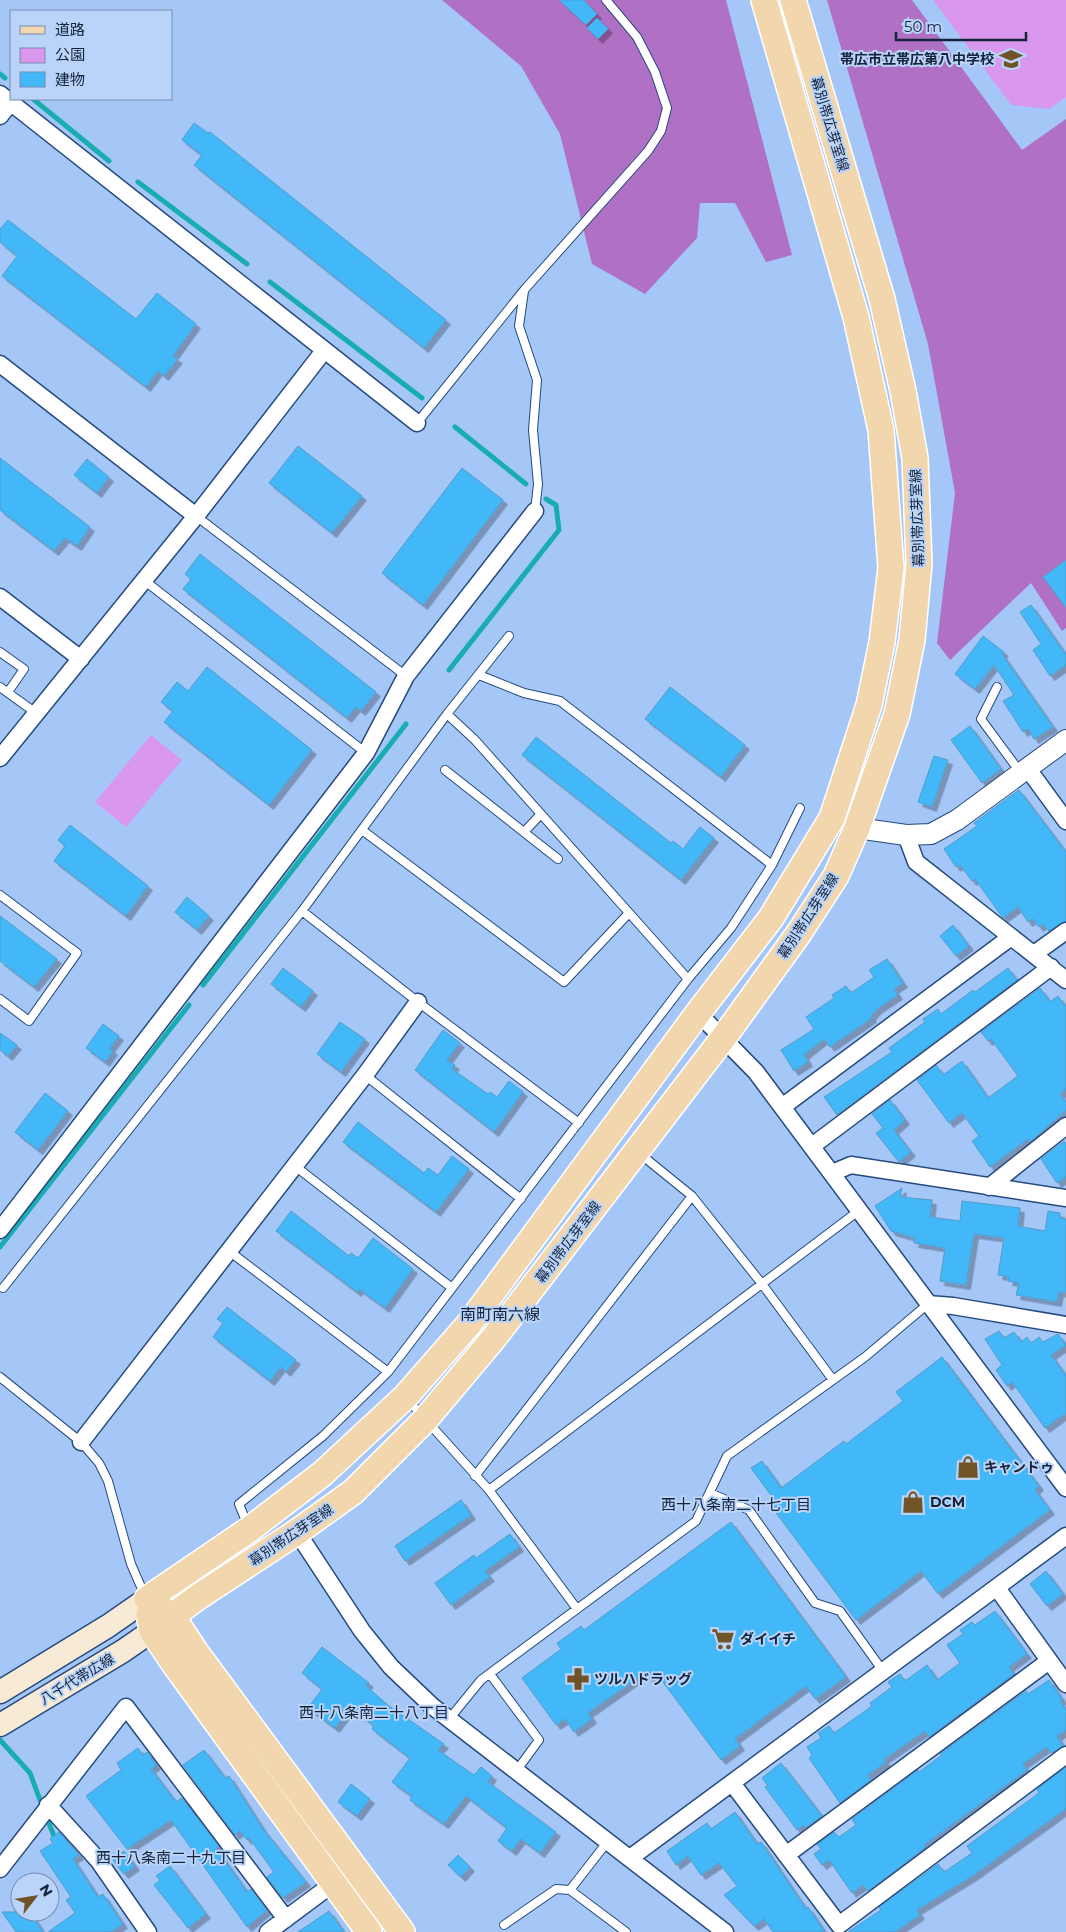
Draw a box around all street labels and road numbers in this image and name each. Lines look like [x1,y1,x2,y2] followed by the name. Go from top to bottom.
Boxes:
[807,75,853,173] street label: 幕別帯広芽室線
[906,469,928,567] street label: 幕別帯広芽室線
[774,870,842,962] street label: 幕別帯広芽室線
[531,1197,605,1287] street label: 幕別帯広芽室線
[245,1500,337,1570] street label: 幕別帯広芽室線
[36,1650,118,1708] street label: 八千代帯広線

